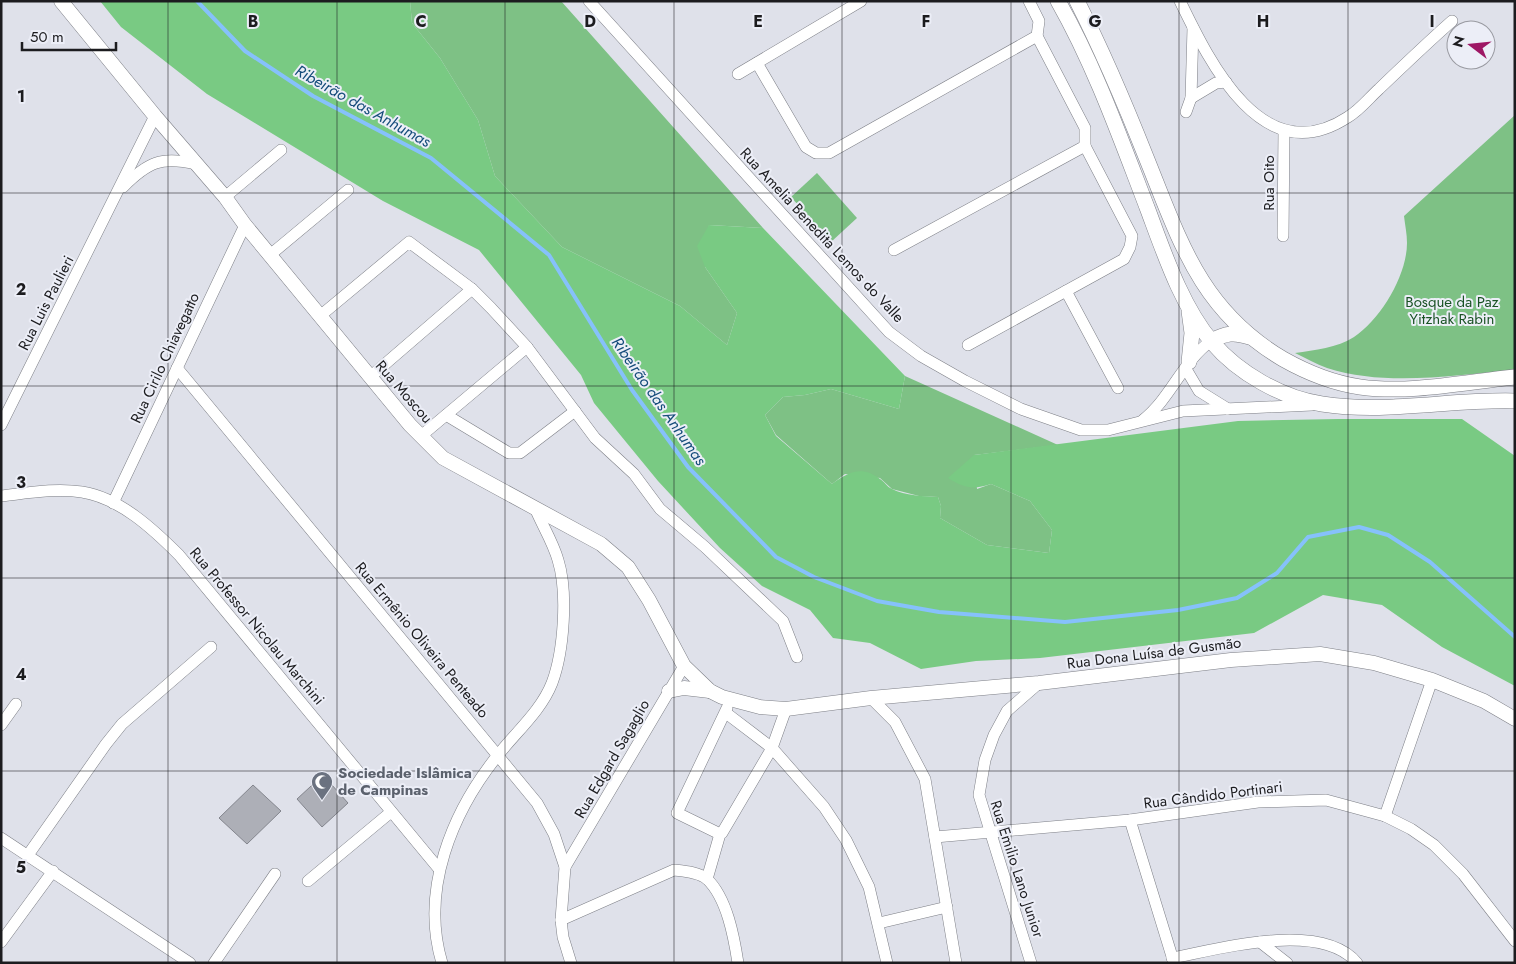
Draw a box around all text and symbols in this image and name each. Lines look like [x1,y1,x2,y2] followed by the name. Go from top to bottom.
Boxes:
[248,10,258,33] text: B
[415,10,427,33] text: C
[584,10,596,33] text: D
[753,10,763,33] text: E
[922,10,930,33] text: F
[1088,10,1102,33] text: G
[1257,10,1269,33] text: H
[1429,10,1435,33] text: I
[22,20,116,52] scale bar
[1446,20,1496,70] north arrow
[30,26,64,48] text: 50 m
[1447,33,1470,50] text: N
[291,59,436,153] water label: Ribeirão das Anhumas
[17,85,25,108] text: 1
[735,143,909,328] street label: Rua Amelia Benedita Lemos do Valle
[1258,155,1280,211] street label: Rua Oito
[13,252,79,354] street label: Rua Luis Paulieri
[16,278,26,301] text: 2
[125,289,205,427] street label: Rua Cirilo Chiavegatto
[1405,291,1499,330] park label: Bosque da Paz Yitzhak Rabin
[606,332,712,470] water label: Ribeirão das Anhumas
[370,355,438,429] street label: Rua Moscou
[16,471,26,494] text: 3
[184,542,330,710] street label: Rua Professor Nicolau Marchini
[350,557,494,723] street label: Rua Ermênio Oliveira Penteado
[1066,631,1242,675] street label: Rua Dona Luísa de Gusmão
[15,663,27,686] text: 4
[569,695,655,823] street label: Rua Edgard Sagaglio
[338,762,472,801] place label: Sociedade Islâmica de Campinas
[310,770,334,801] mosque icon: Sociedade Islâmica de Campinas
[1142,776,1284,814] street label: Rua Cândido Portinari
[984,798,1050,941] street label: Rua Emilio Lano Junior
[16,856,26,879] text: 5

